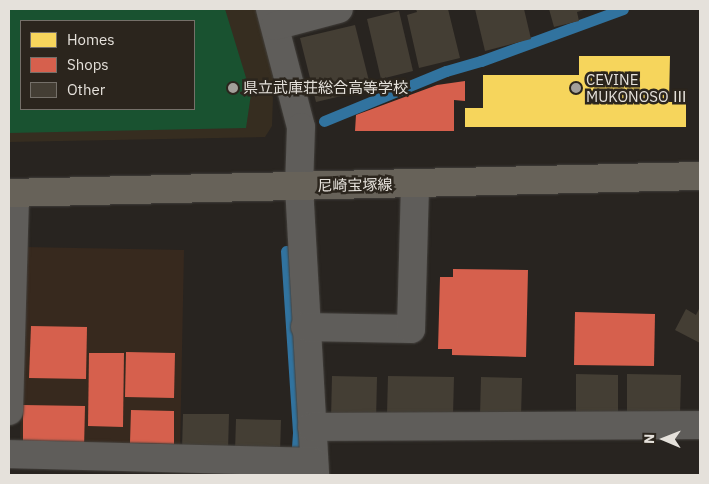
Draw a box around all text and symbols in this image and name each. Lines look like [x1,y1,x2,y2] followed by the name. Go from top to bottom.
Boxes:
[20,20,195,110] legend
[67,30,115,49] text: Homes
[67,55,109,74] text: Shops
[586,70,687,105] place label: CEVINE MUKONOSO Ⅲ
[243,79,408,97] place label: 県立武庫荘総合高等学校
[67,80,105,99] text: Other
[227,82,239,94] marker: 県立武庫荘総合高等学校
[570,82,582,94] marker: CEVINE MUKONOSO Ⅲ
[317,175,393,195] street label: 尼崎宝塚線
[639,414,689,464] north arrow
[640,434,658,444] text: N

